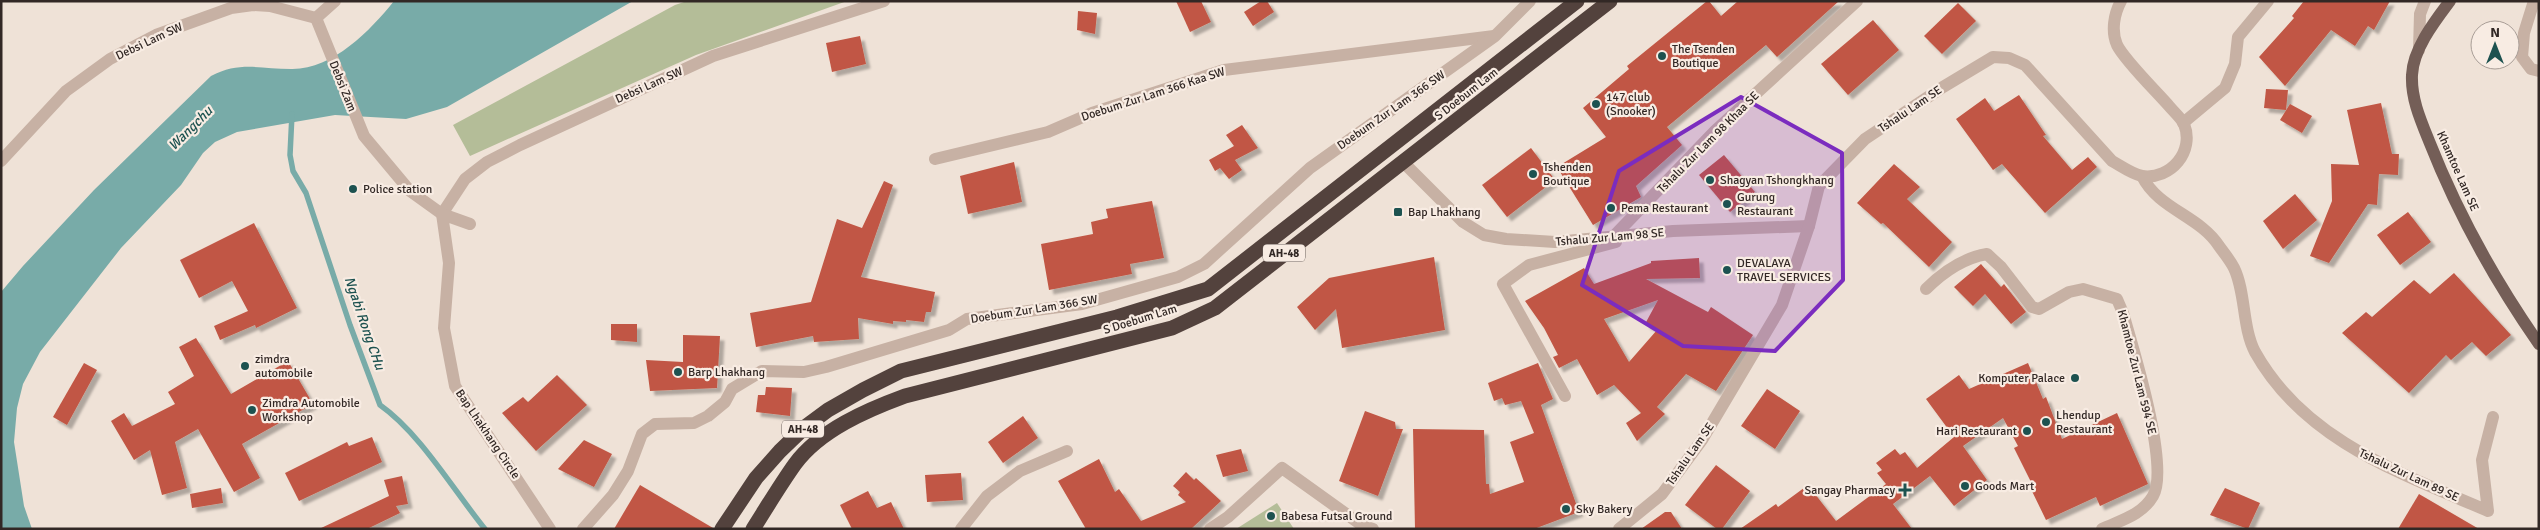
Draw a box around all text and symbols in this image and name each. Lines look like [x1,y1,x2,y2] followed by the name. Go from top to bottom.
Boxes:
[113,19,185,64] street label: Debsi Lam SW
[2470,20,2520,70] north arrow
[2490,24,2500,41] text: N
[1672,42,1735,71] place label: The Tsenden Boutique
[1656,50,1668,62] marker: The Tsenden Boutique
[326,59,360,114] street label: Debsi Zam
[613,64,685,107] street label: Debsi Lam SW
[1079,64,1227,125] street label: Doebum Zur Lam 366 Kaa SW
[1432,65,1501,124] street label: S Doebum Lam
[1334,67,1448,153] street label: Doebum Zur Lam 366 SW
[1876,83,1945,136] street label: Tshalu Lam SE
[1654,88,1762,196] street label: Tshalu Zur Lam 98 Khaa SE
[1606,90,1656,119] place label: 147 club (Snooker)
[1590,98,1602,110] marker: 147 club (Snooker)
[165,102,217,154] water label: Wangchu
[2433,129,2482,214] street label: Khamtoe Lam SE
[1543,160,1591,189] place label: Tshenden Boutique
[1527,168,1539,180] marker: Tshenden Boutique
[1720,173,1834,188] place label: Shagyan Tshongkhang
[1704,174,1716,186] marker: Shagyan Tshongkhang
[363,182,432,197] place label: Police station
[347,183,359,195] marker: Police station
[1737,190,1793,219] place label: Gurung Restaurant
[1721,198,1733,210] marker: Gurung Restaurant
[1621,201,1708,216] place label: Pema Restaurant
[1605,202,1617,214] marker: Pema Restaurant
[1408,205,1481,220] place label: Bap Lhakhang
[1392,206,1404,218] marker: Bap Lhakhang
[1555,225,1665,250] street label: Tshalu Zur Lam 98 SE
[1263,244,1305,262] road number: AH-48
[1737,256,1831,285] place label: DEVALAYA TRAVEL SERVICES
[1721,264,1733,276] marker: DEVALAYA TRAVEL SERVICES
[341,274,389,373] water label: Ngabi Rong CHu
[970,292,1099,327] street label: Doebum Zur Lam 366 SW
[1102,301,1179,338] street label: S Doebum Lam
[2114,308,2159,436] street label: Khamtoe Zur Lam 594 SE
[255,352,313,381] place label: zimdra automobile
[239,360,251,372] marker: zimdra automobile
[688,365,765,380] place label: Barp Lhakhang
[672,366,684,378] marker: Barp Lhakhang
[1978,371,2065,386] place label: Komputer Palace
[2069,372,2081,384] marker: Komputer Palace
[452,387,523,482] street label: Bap Lhakhang Circle
[262,396,360,425] place label: Zimdra Automobile Workshop
[246,404,258,416] marker: Zimdra Automobile Workshop
[2056,408,2112,437] place label: Lhendup Restaurant
[2040,416,2052,428] marker: Lhendup Restaurant
[782,420,824,438] road number: AH-48
[1663,420,1718,489] street label: Tshalu Lam SE
[1936,424,2017,439] place label: Hari Restaurant
[2021,425,2033,437] marker: Hari Restaurant
[2356,446,2462,505] street label: Tshalu Zur Lam 89 SE
[1975,479,2034,494] place label: Goods Mart
[1959,480,1971,492] marker: Goods Mart
[1804,483,1895,498] place label: Sangay Pharmacy
[1899,484,1911,496] marker: Sangay Pharmacy
[1576,502,1633,517] place label: Sky Bakery
[1560,503,1572,515] marker: Sky Bakery
[1281,509,1392,524] place label: Babesa Futsal Ground
[1265,510,1277,522] marker: Babesa Futsal Ground

